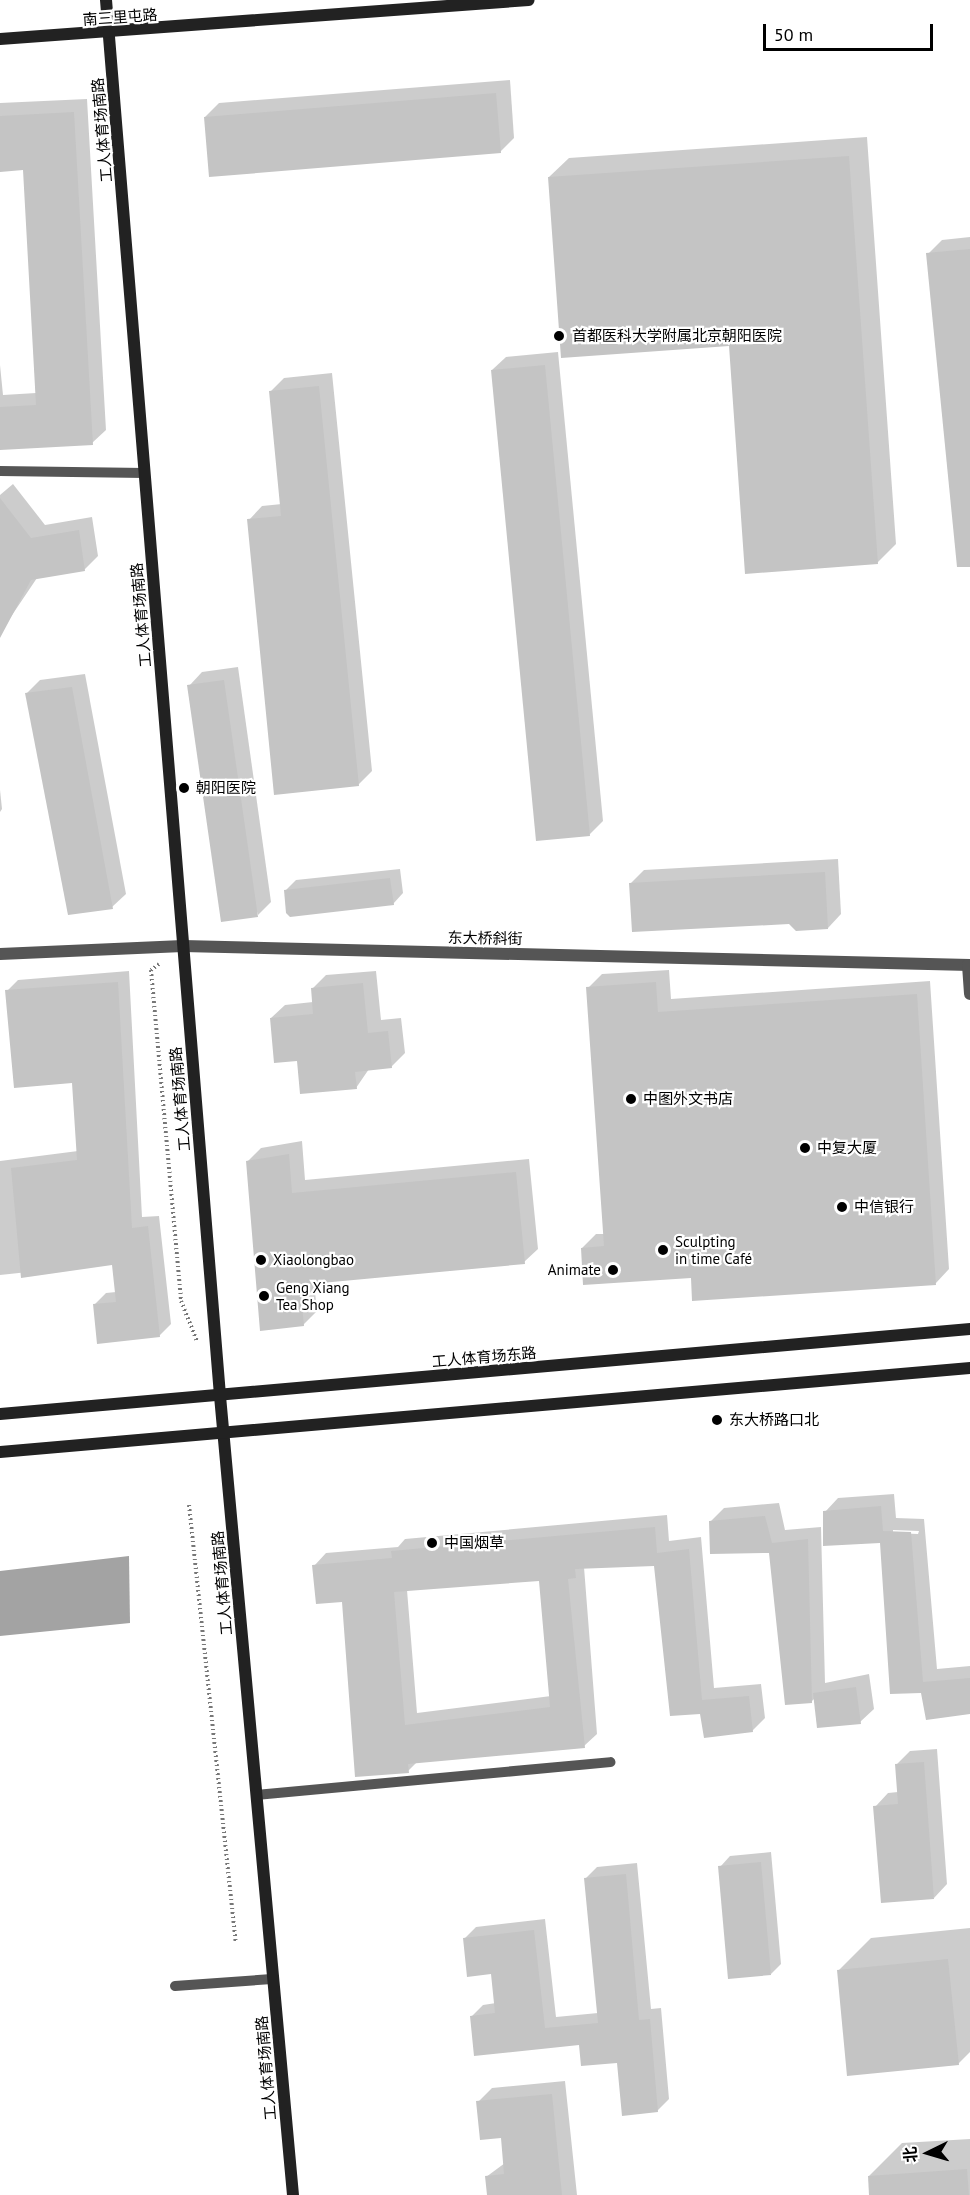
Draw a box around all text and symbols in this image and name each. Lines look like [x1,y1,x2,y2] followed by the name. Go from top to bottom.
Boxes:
[82,5,158,29] street label: 南三里屯路
[766,12,936,50] scale bar
[774,23,813,46] text: 50 m
[88,77,116,183] street label: 工人体育场南路
[550,327,568,345] marker: 首都医科大学附属北京朝阳医院
[572,327,782,345] place label: 首都医科大学附属北京朝阳医院
[127,562,155,668] street label: 工人体育场南路
[196,779,256,797] place label: 朝阳医院
[177,781,191,795] marker: 朝阳医院
[447,928,523,948] street label: 东大桥斜街
[166,1046,194,1152] street label: 工人体育场南路
[643,1090,733,1108] place label: 中图外文书店
[624,1092,638,1106] marker: 中图外文书店
[817,1139,877,1157] place label: 中复大厦
[798,1141,812,1155] marker: 中复大厦
[854,1198,914,1216] place label: 中信银行
[835,1200,849,1214] marker: 中信银行
[675,1232,752,1267] place label: Sculpting in time Café
[656,1243,670,1257] marker: Sculpting in time Café
[273,1251,354,1269] place label: Xiaolongbao
[254,1253,268,1267] marker: Xiaolongbao
[548,1261,601,1279] place label: Animate
[606,1263,620,1277] marker: Animate
[276,1278,350,1313] place label: Geng Xiang Tea Shop
[257,1289,271,1303] marker: Geng Xiang Tea Shop
[431,1343,537,1371] street label: 工人体育场东路
[729,1411,819,1429] place label: 东大桥路口北
[710,1413,724,1427] marker: 东大桥路口北
[208,1530,236,1636] street label: 工人体育场南路
[444,1534,504,1552] place label: 中国烟草
[425,1536,439,1550] marker: 中国烟草
[252,2015,280,2121] street label: 工人体育场南路
[898,2123,958,2183] north arrow
[899,2146,921,2163] text: 北

